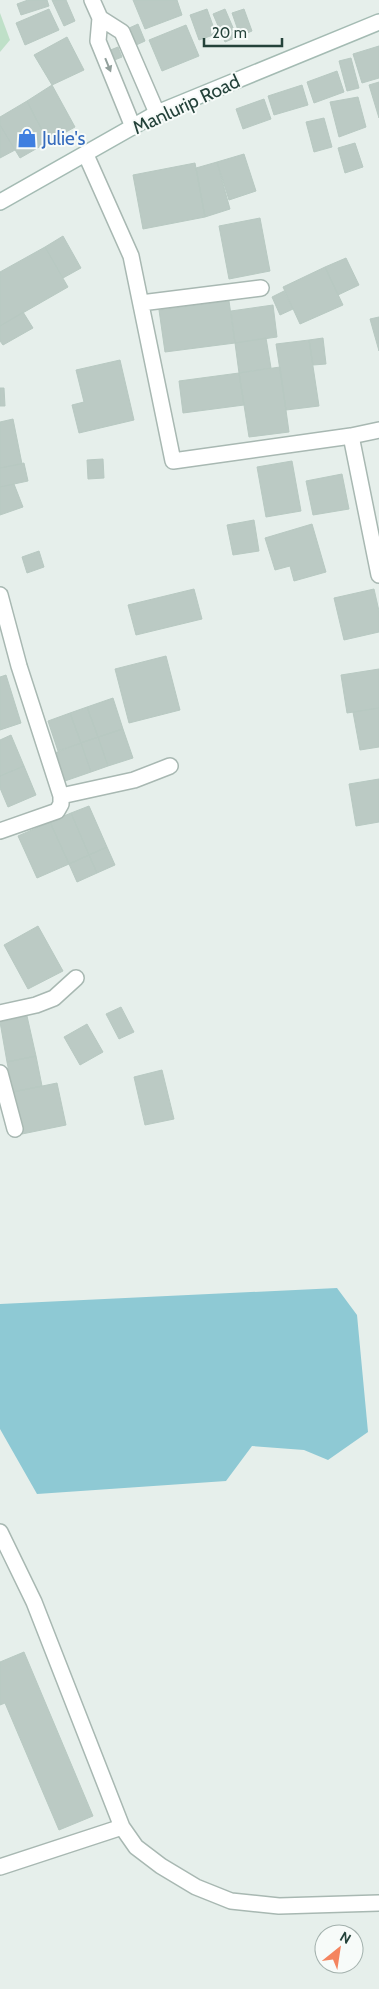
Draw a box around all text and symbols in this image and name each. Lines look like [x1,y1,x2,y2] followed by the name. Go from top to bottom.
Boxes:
[204,15,282,47] scale bar
[212,24,247,42] text: 20 m
[104,58,112,73] one-way arrow
[129,70,243,139] street label: Manlurip Road
[16,127,38,149] shop icon: Julie's
[41,127,86,150] place label: Julie's
[314,1924,364,1974] north arrow
[337,1927,354,1948] text: N

